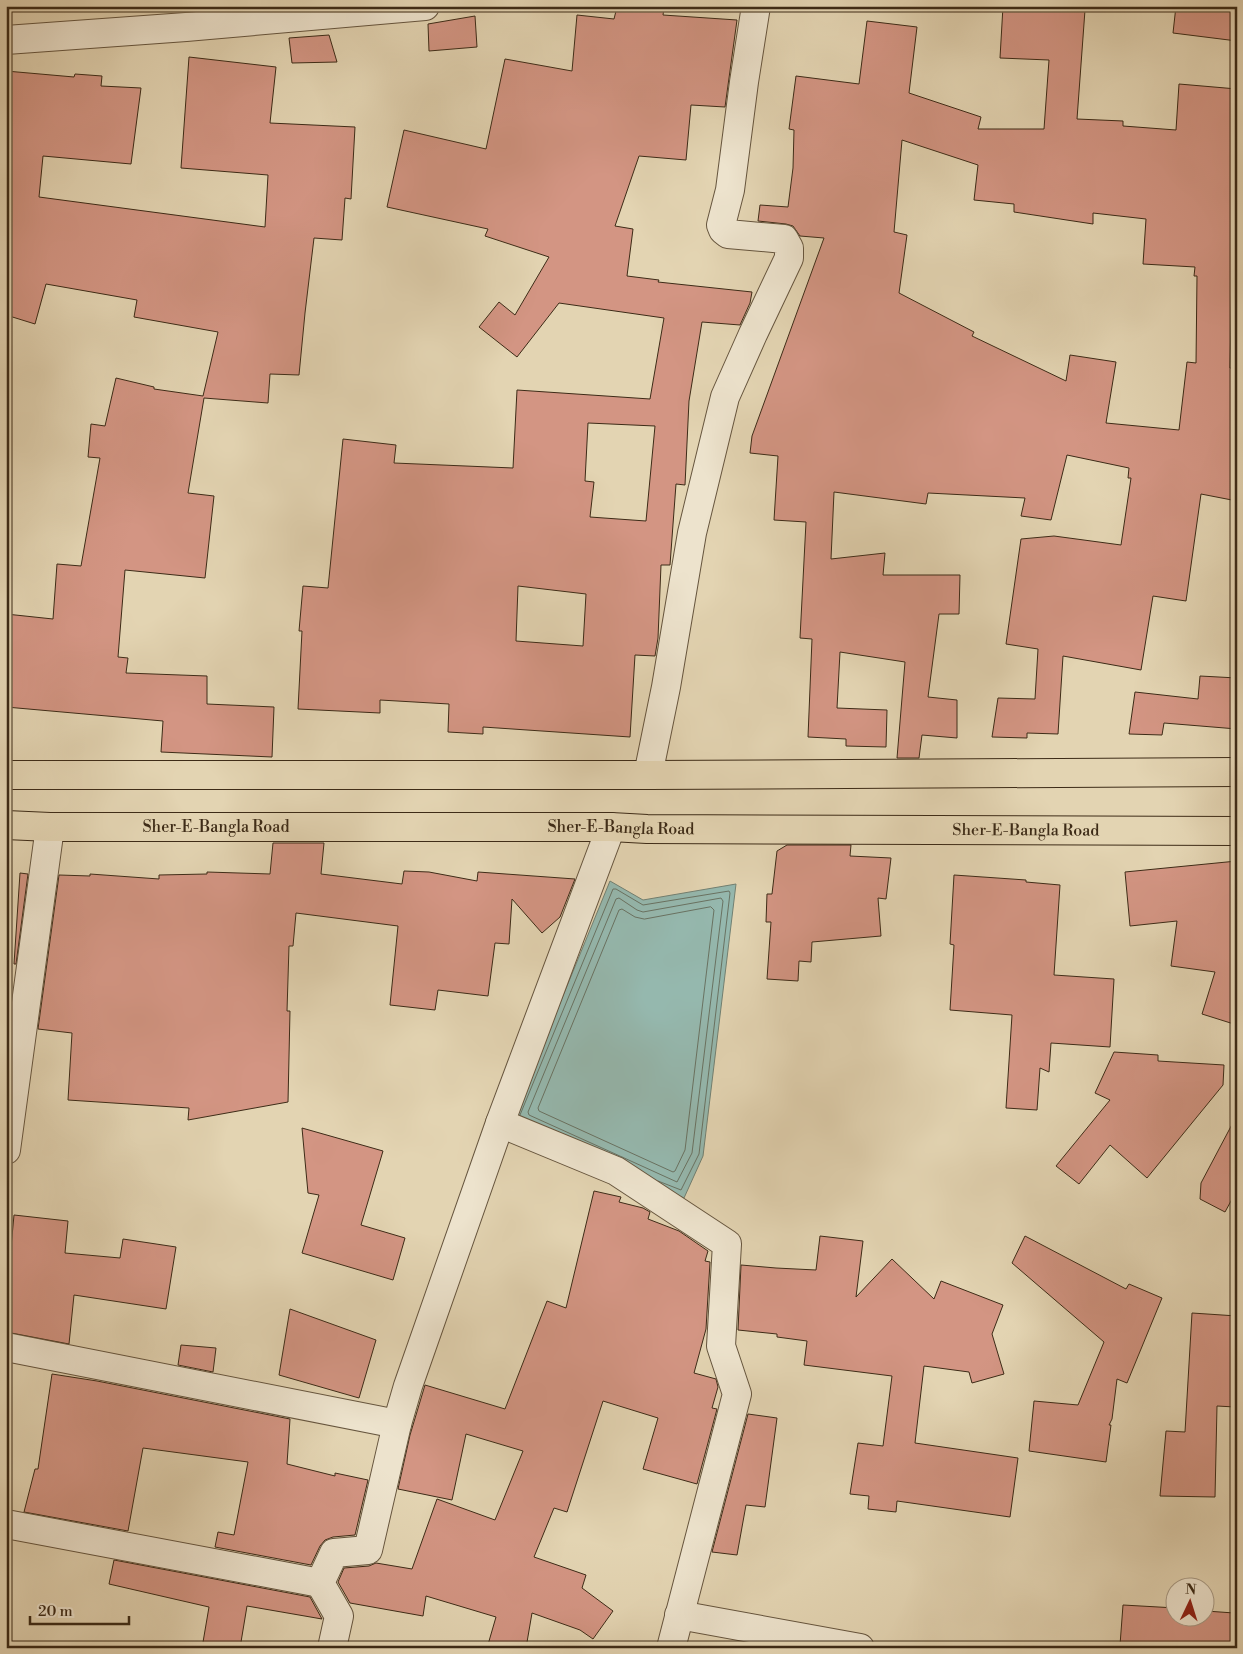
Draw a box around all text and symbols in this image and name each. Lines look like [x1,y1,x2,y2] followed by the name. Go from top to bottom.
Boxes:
[142,817,289,837] street label: Sher-E-Bangla Road
[547,817,694,839] street label: Sher-E-Bangla Road
[952,820,1099,841] street label: Sher-E-Bangla Road
[1166,1576,1216,1626] north arrow
[1185,1581,1197,1599] text: N
[30,1594,129,1626] scale bar
[38,1602,73,1621] text: 20 m

